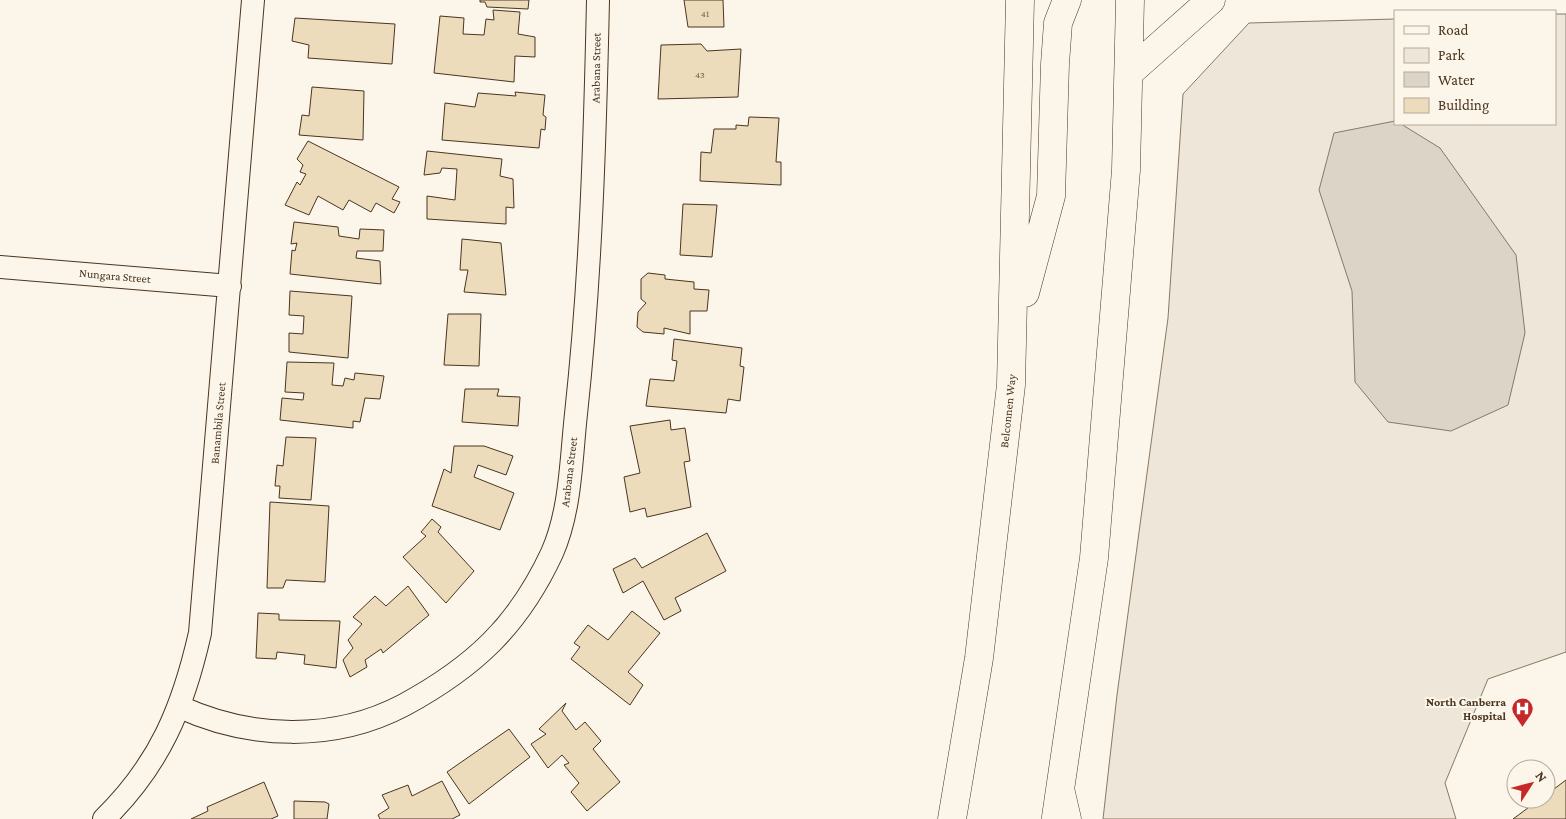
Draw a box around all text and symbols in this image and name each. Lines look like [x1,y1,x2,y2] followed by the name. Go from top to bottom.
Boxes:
[701,8,709,19] house number: 41
[1394,10,1556,125] legend
[1438,22,1469,38] text: Road
[588,32,604,103] street label: Arabana Street
[1438,47,1465,63] text: Park
[695,69,705,80] house number: 43
[1438,72,1475,88] text: Water
[1438,97,1489,114] text: Building
[79,266,152,286] street label: Nungara Street
[997,373,1019,449] street label: Belconnen Way
[207,380,229,465] street label: Banambila Street
[558,435,580,508] street label: Arabana Street
[1426,695,1507,723] place label: North Canberra Hospital
[1510,697,1534,728] hospital icon: North Canberra Hospital
[1506,759,1556,809] north arrow
[1532,768,1551,785] text: N

